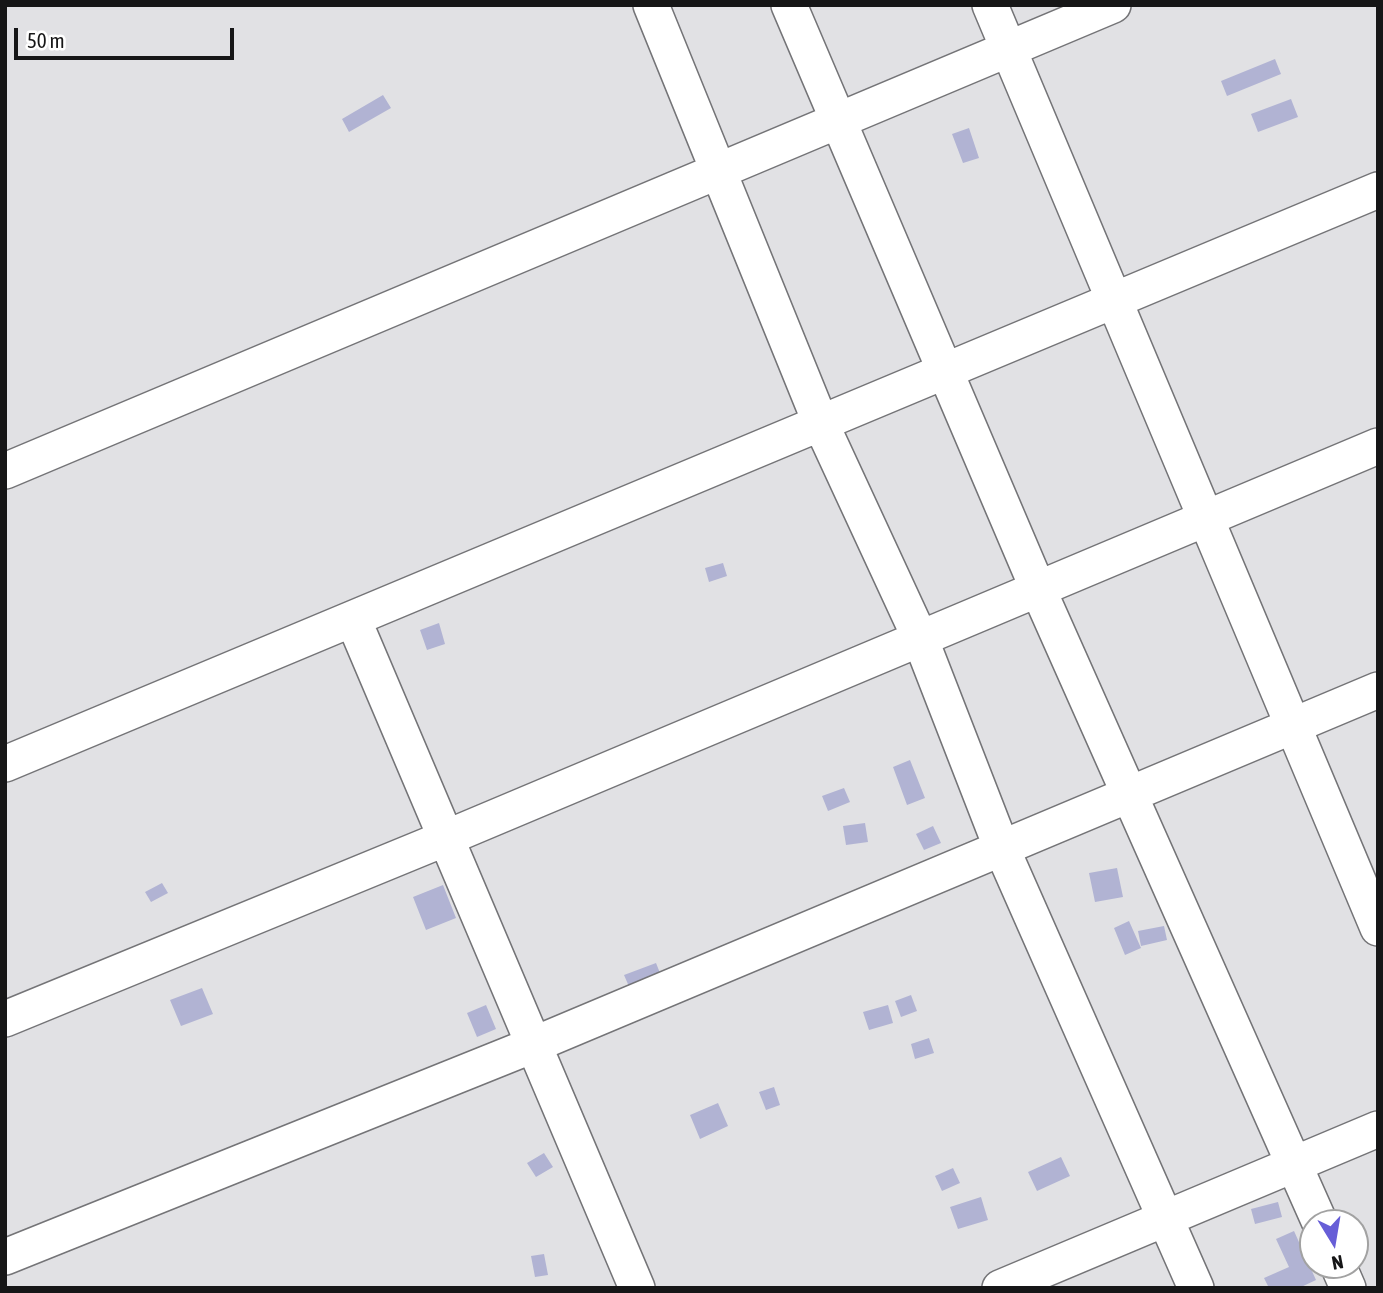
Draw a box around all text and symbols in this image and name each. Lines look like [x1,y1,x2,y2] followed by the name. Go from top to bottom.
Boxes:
[18,14,238,58] scale bar
[27,28,65,52] text: 50 m
[1299,1209,1369,1279] north arrow
[1330,1251,1345,1275] text: N

